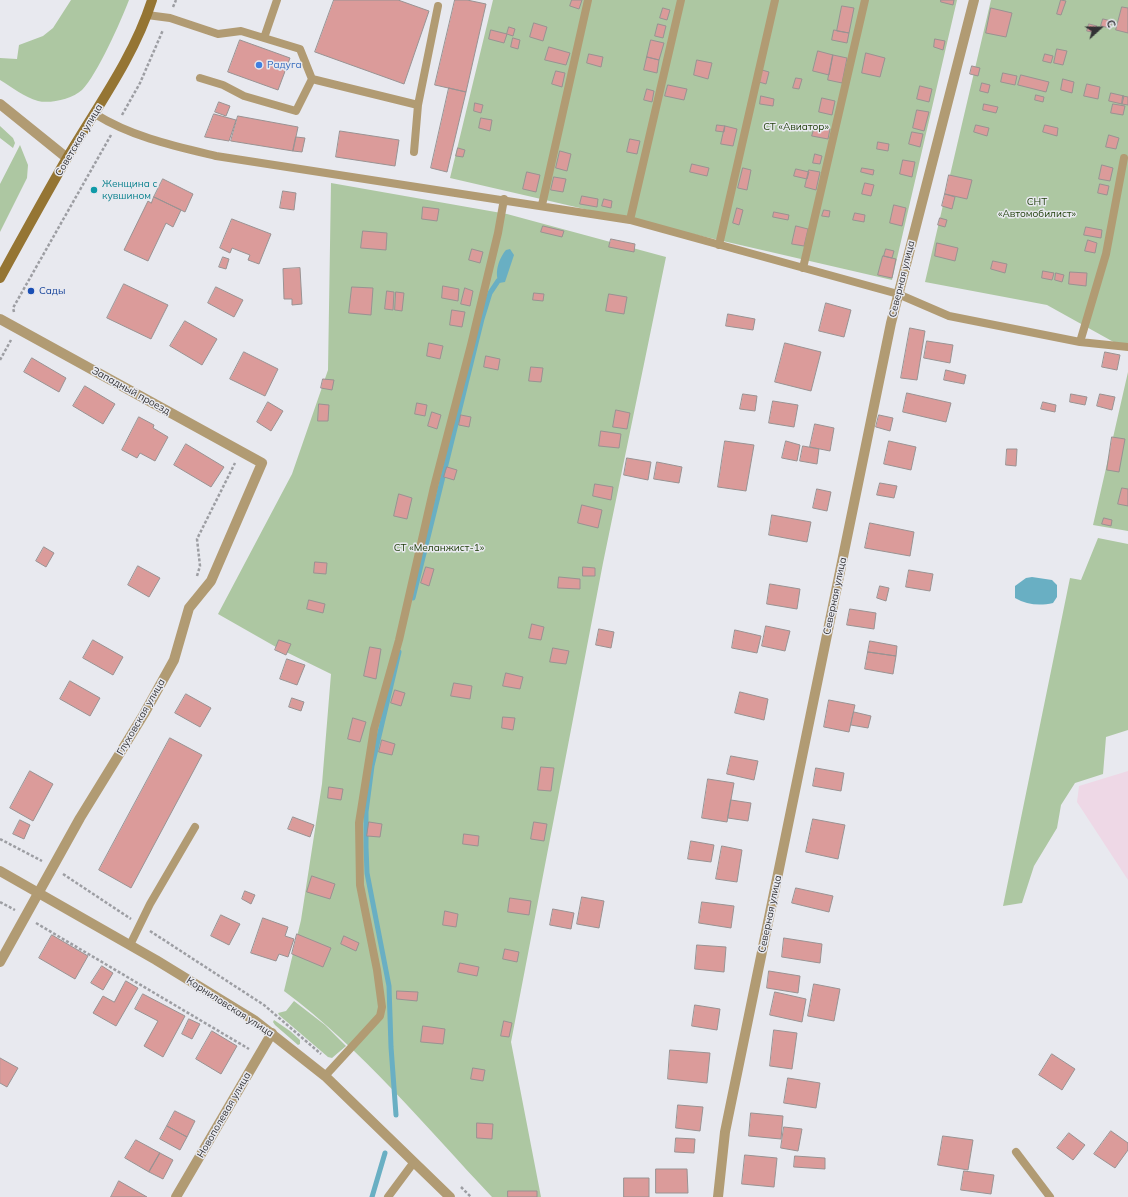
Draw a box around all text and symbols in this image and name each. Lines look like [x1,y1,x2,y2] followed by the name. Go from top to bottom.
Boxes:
[1080,8,1120,48] north arrow
[1103,18,1119,30] text: С
[267,59,302,71] place label: Радуга
[254,60,264,70] marker: Радуга
[53,102,105,178] street label: Советская улица
[763,121,829,133] park label: СТ «Авиатор»
[102,178,158,202] place label: Женщина с кувшином
[89,185,99,195] marker: Женщина с кувшином
[998,196,1076,220] park label: СНТ «Автомобилист»
[887,239,917,319] street label: Северная улица
[39,285,65,297] place label: Сады
[26,286,36,296] marker: Сады
[90,365,172,417] street label: Западный проезд
[394,542,484,554] park label: СТ «Меланжист-1»
[821,556,849,636] street label: Северная улица
[114,677,168,757] street label: Глуховская улица
[756,874,784,954] street label: Северная улица
[184,974,276,1040] street label: Корниловская улица
[195,1070,253,1160] street label: Новополевая улица

